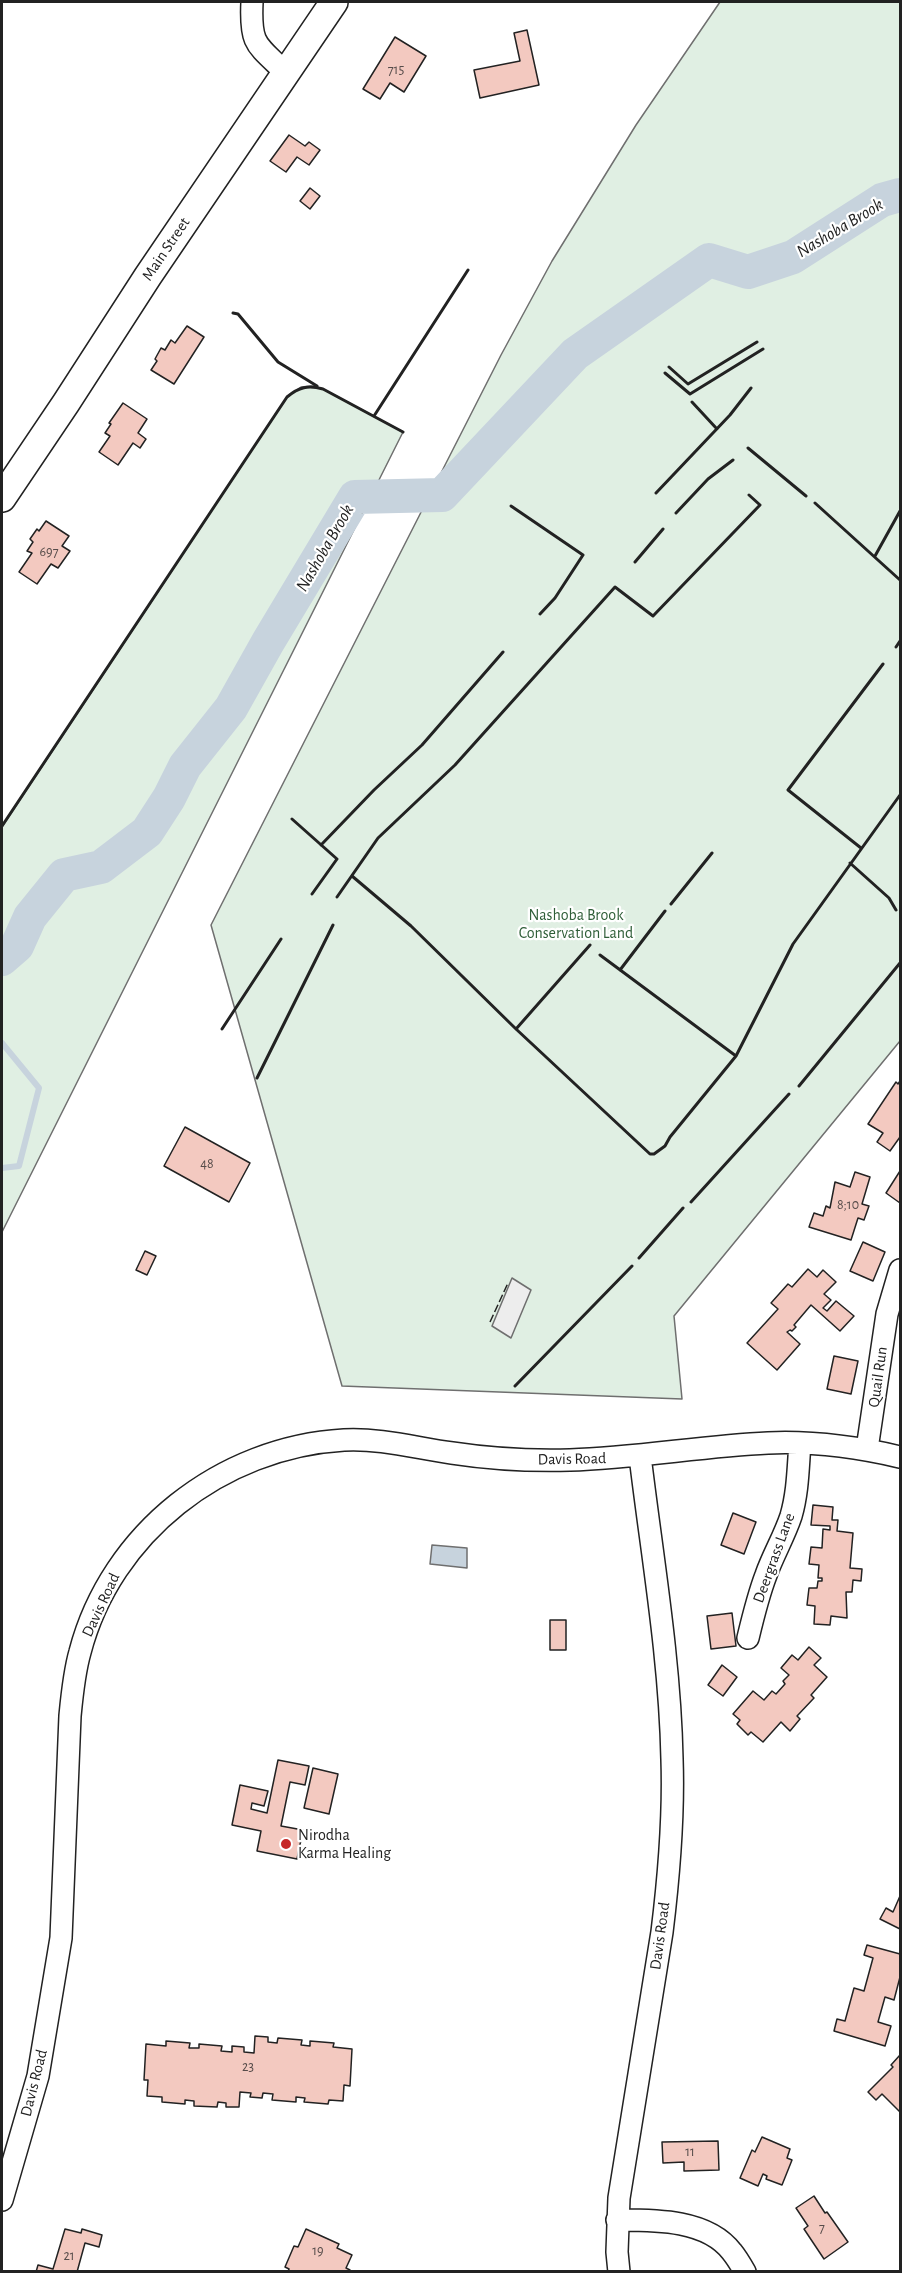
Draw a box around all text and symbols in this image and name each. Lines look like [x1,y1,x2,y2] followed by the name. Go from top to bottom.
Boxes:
[388,62,404,78] house number: 715
[793,194,887,262] water label: Nashoba Brook
[138,214,194,284] street label: Main Street
[291,500,359,596] water label: Nashoba Brook
[40,544,58,560] house number: 697
[519,905,633,943] park label: Nashoba Brook Conservation Land
[200,1156,214,1172] house number: 48
[837,1197,859,1213] house number: 8;10
[864,1345,892,1409] street label: Quail Run
[538,1449,606,1469] street label: Davis Road
[749,1510,799,1606] street label: Deergrass Lane
[78,1570,124,1640] street label: Davis Road
[298,1825,391,1863] place label: Nirodha Karma Healing
[279,1837,293,1851] marker: Nirodha Karma Healing
[646,1901,674,1971] street label: Davis Road
[16,2047,52,2119] street label: Davis Road
[242,2059,254,2075] house number: 23
[685,2144,695,2160] house number: 11
[819,2220,825,2236] house number: 7
[312,2243,324,2259] house number: 19
[63,2248,75,2264] house number: 21

